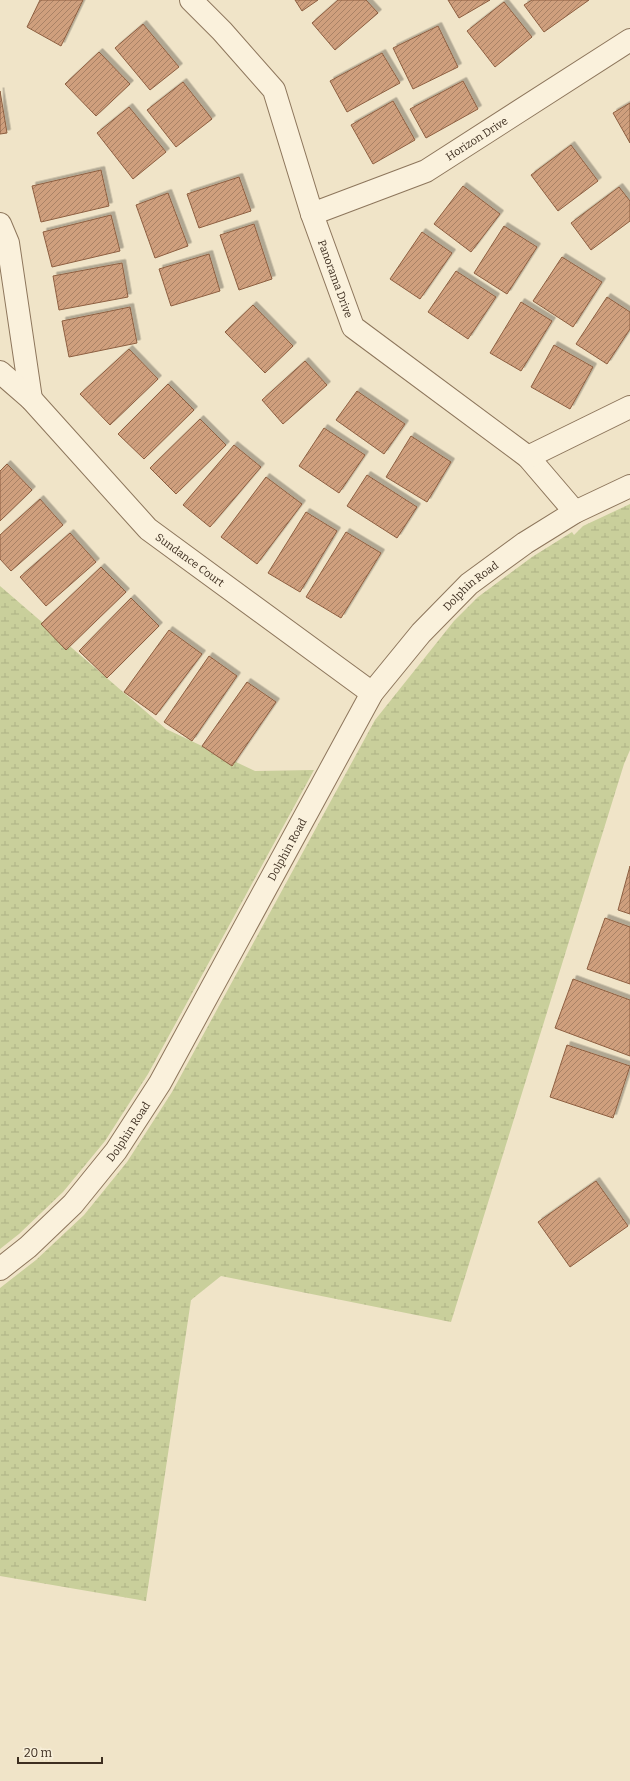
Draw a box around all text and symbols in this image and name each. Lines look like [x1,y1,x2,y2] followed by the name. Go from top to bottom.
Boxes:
[443,114,510,163] street label: Horizon Drive
[315,238,356,319] street label: Panorama Drive
[153,530,227,589] street label: Sundance Court
[440,558,501,613] street label: Dolphin Road
[265,816,309,883] street label: Dolphin Road
[104,1099,153,1164] street label: Dolphin Road
[18,1739,102,1765] scale bar
[24,1746,53,1760] text: 20 m

